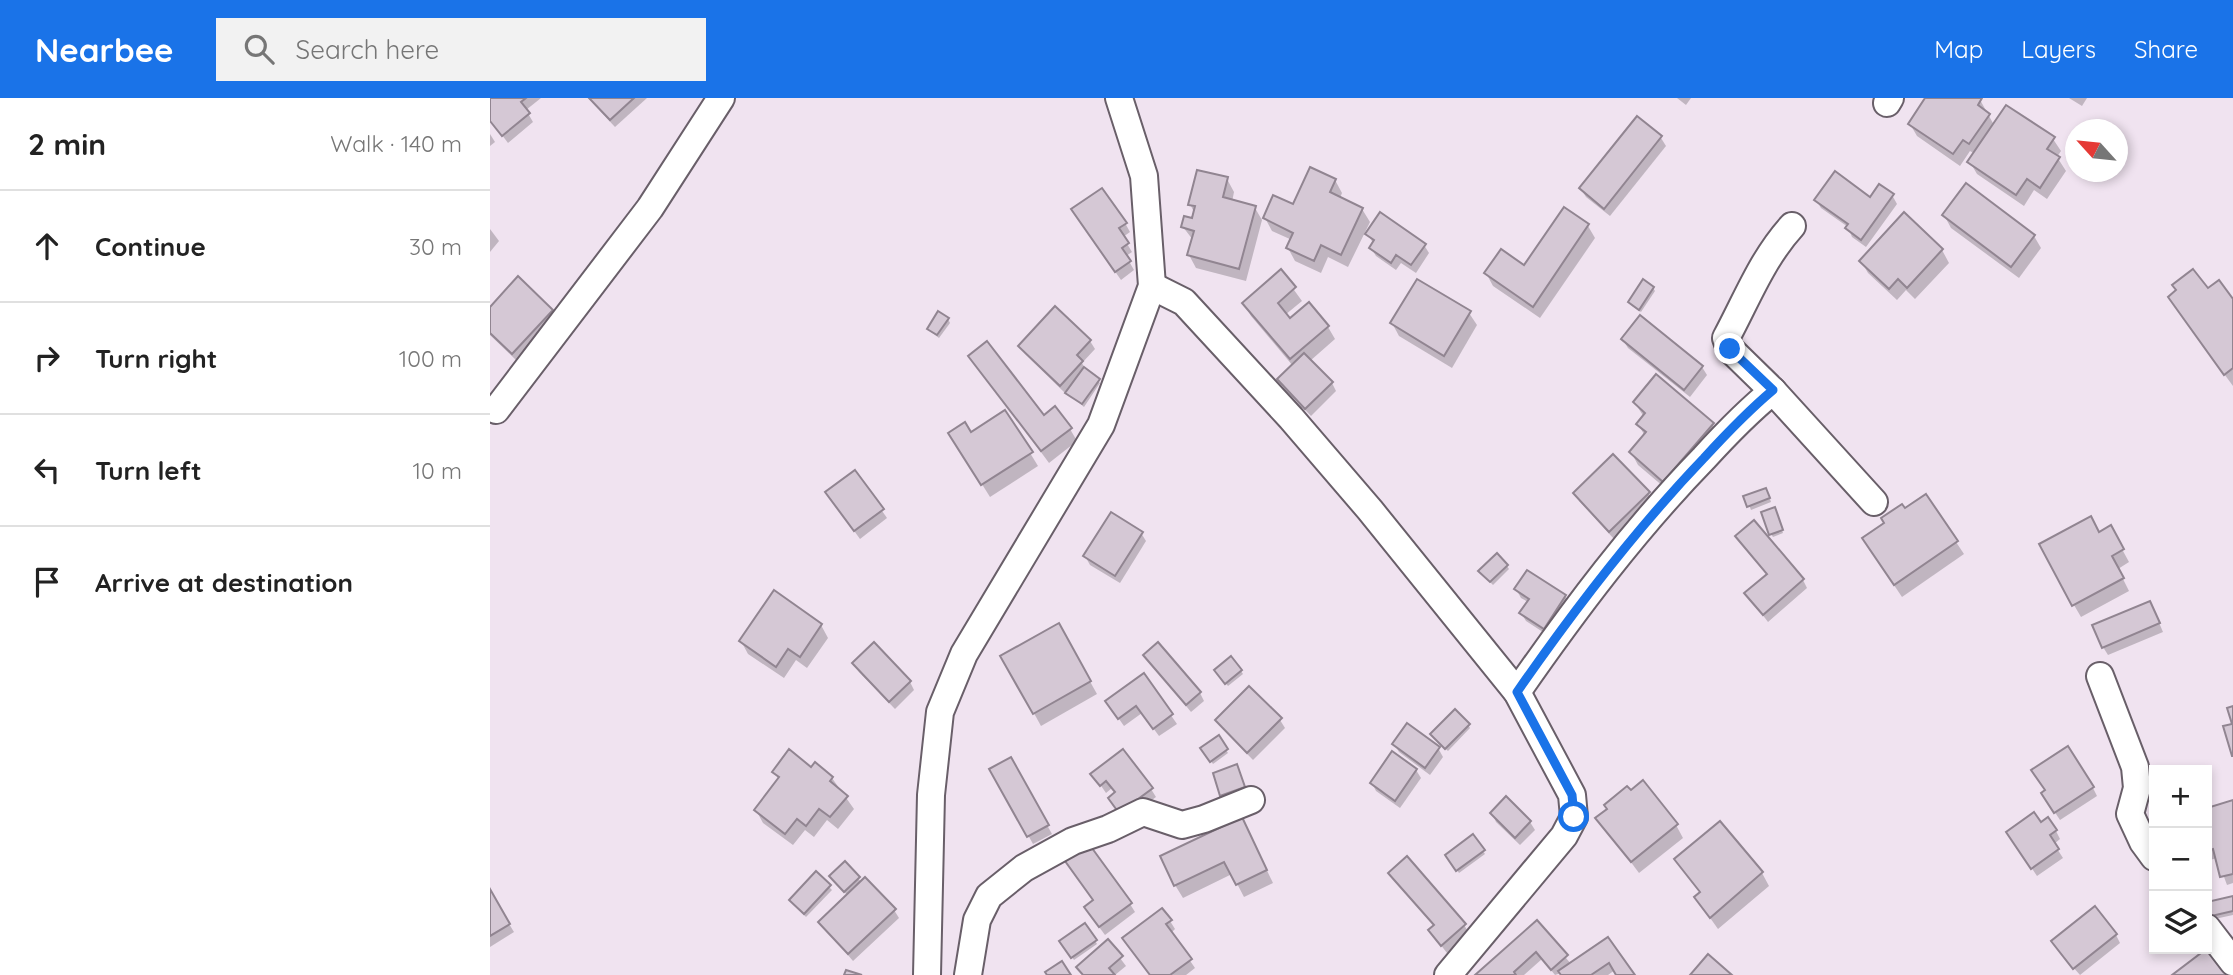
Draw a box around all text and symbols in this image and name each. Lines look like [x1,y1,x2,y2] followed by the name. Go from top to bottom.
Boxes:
[216,18,706,81] search box
[35,29,174,70] text: Nearbee
[240,30,278,68] icon: search
[296,33,439,66] text: Search here
[1934,34,1983,64] text: Map
[2021,34,2096,64] text: Layers
[2134,34,2198,64] text: Share
[2065,119,2128,182] north arrow
[28,125,106,163] text: 2 min
[330,129,462,158] text: Walk · 140 m
[28,227,66,265] icon: ahead
[95,230,206,263] text: Continue
[409,232,462,261] text: 30 m
[1714,333,1745,364] route end
[28,339,66,377] icon: right
[95,342,217,375] text: Turn right
[399,344,462,373] text: 100 m
[28,451,66,489] icon: left
[95,454,202,487] text: Turn left
[413,456,462,485] text: 10 m
[28,563,66,601] icon: arrive
[95,566,353,599] text: Arrive at destination
[2149,765,2212,954] map controls
[2149,765,2212,828] button: +
[1558,801,1589,832] route start
[2149,828,2212,891] button: −
[2149,891,2212,954] button: layers

